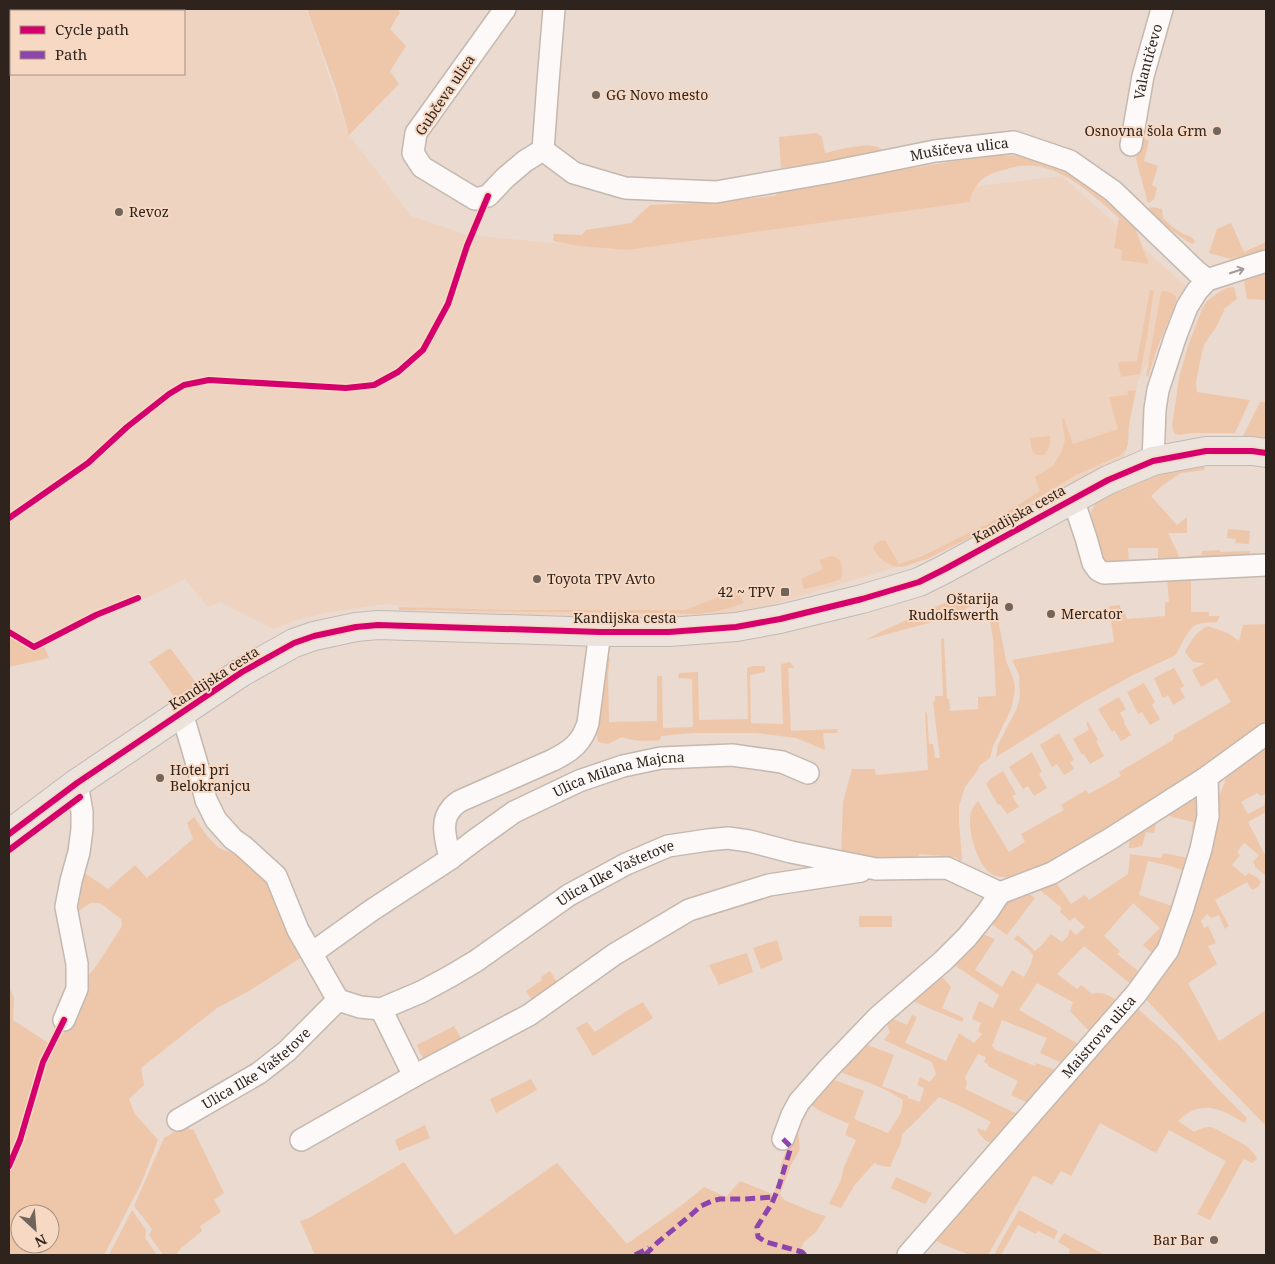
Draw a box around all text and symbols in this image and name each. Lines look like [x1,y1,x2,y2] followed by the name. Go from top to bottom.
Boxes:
[10,10,185,75] legend
[55,19,130,39] text: Cycle path
[1129,21,1166,101] street label: Valantičevo
[55,44,88,64] text: Path
[410,50,479,139] street label: Gubčeva ulica
[606,85,708,104] place label: GG Novo mesto
[590,89,602,101] marker: GG Novo mesto
[1084,121,1207,140] place label: Osnovna šola Grm
[1211,125,1223,137] marker: Osnovna šola Grm
[908,133,1010,165] street label: Mušičeva ulica
[129,202,169,221] place label: Revoz
[113,206,125,218] marker: Revoz
[1229,266,1244,275] one-way arrow
[969,480,1069,547] street label: Kandijska cesta
[547,569,655,588] place label: Toyota TPV Avto
[531,573,543,585] marker: Toyota TPV Avto
[718,582,776,601] place label: 42 ~ TPV
[779,586,791,598] marker: 42 ~ TPV
[908,589,999,624] place label: Oštarija Rudolfswerth
[1003,601,1015,613] marker: Oštarija Rudolfswerth
[1061,604,1123,623] place label: Mercator
[573,608,677,627] street label: Kandijska cesta
[1045,608,1057,620] marker: Mercator
[165,641,262,714] street label: Kandijska cesta
[550,747,685,801] street label: Ulica Milana Majcna
[170,760,251,795] place label: Hotel pri Belokranjcu
[154,772,166,784] marker: Hotel pri Belokranjcu
[553,835,675,910] street label: Ulica Ilke Vaštetove
[1057,991,1140,1082] street label: Maistrova ulica
[198,1023,314,1113] street label: Ulica Ilke Vaštetove
[10,1204,60,1254] north arrow
[32,1230,50,1252] text: N
[1153,1230,1204,1249] place label: Bar Bar
[1208,1234,1220,1246] marker: Bar Bar

